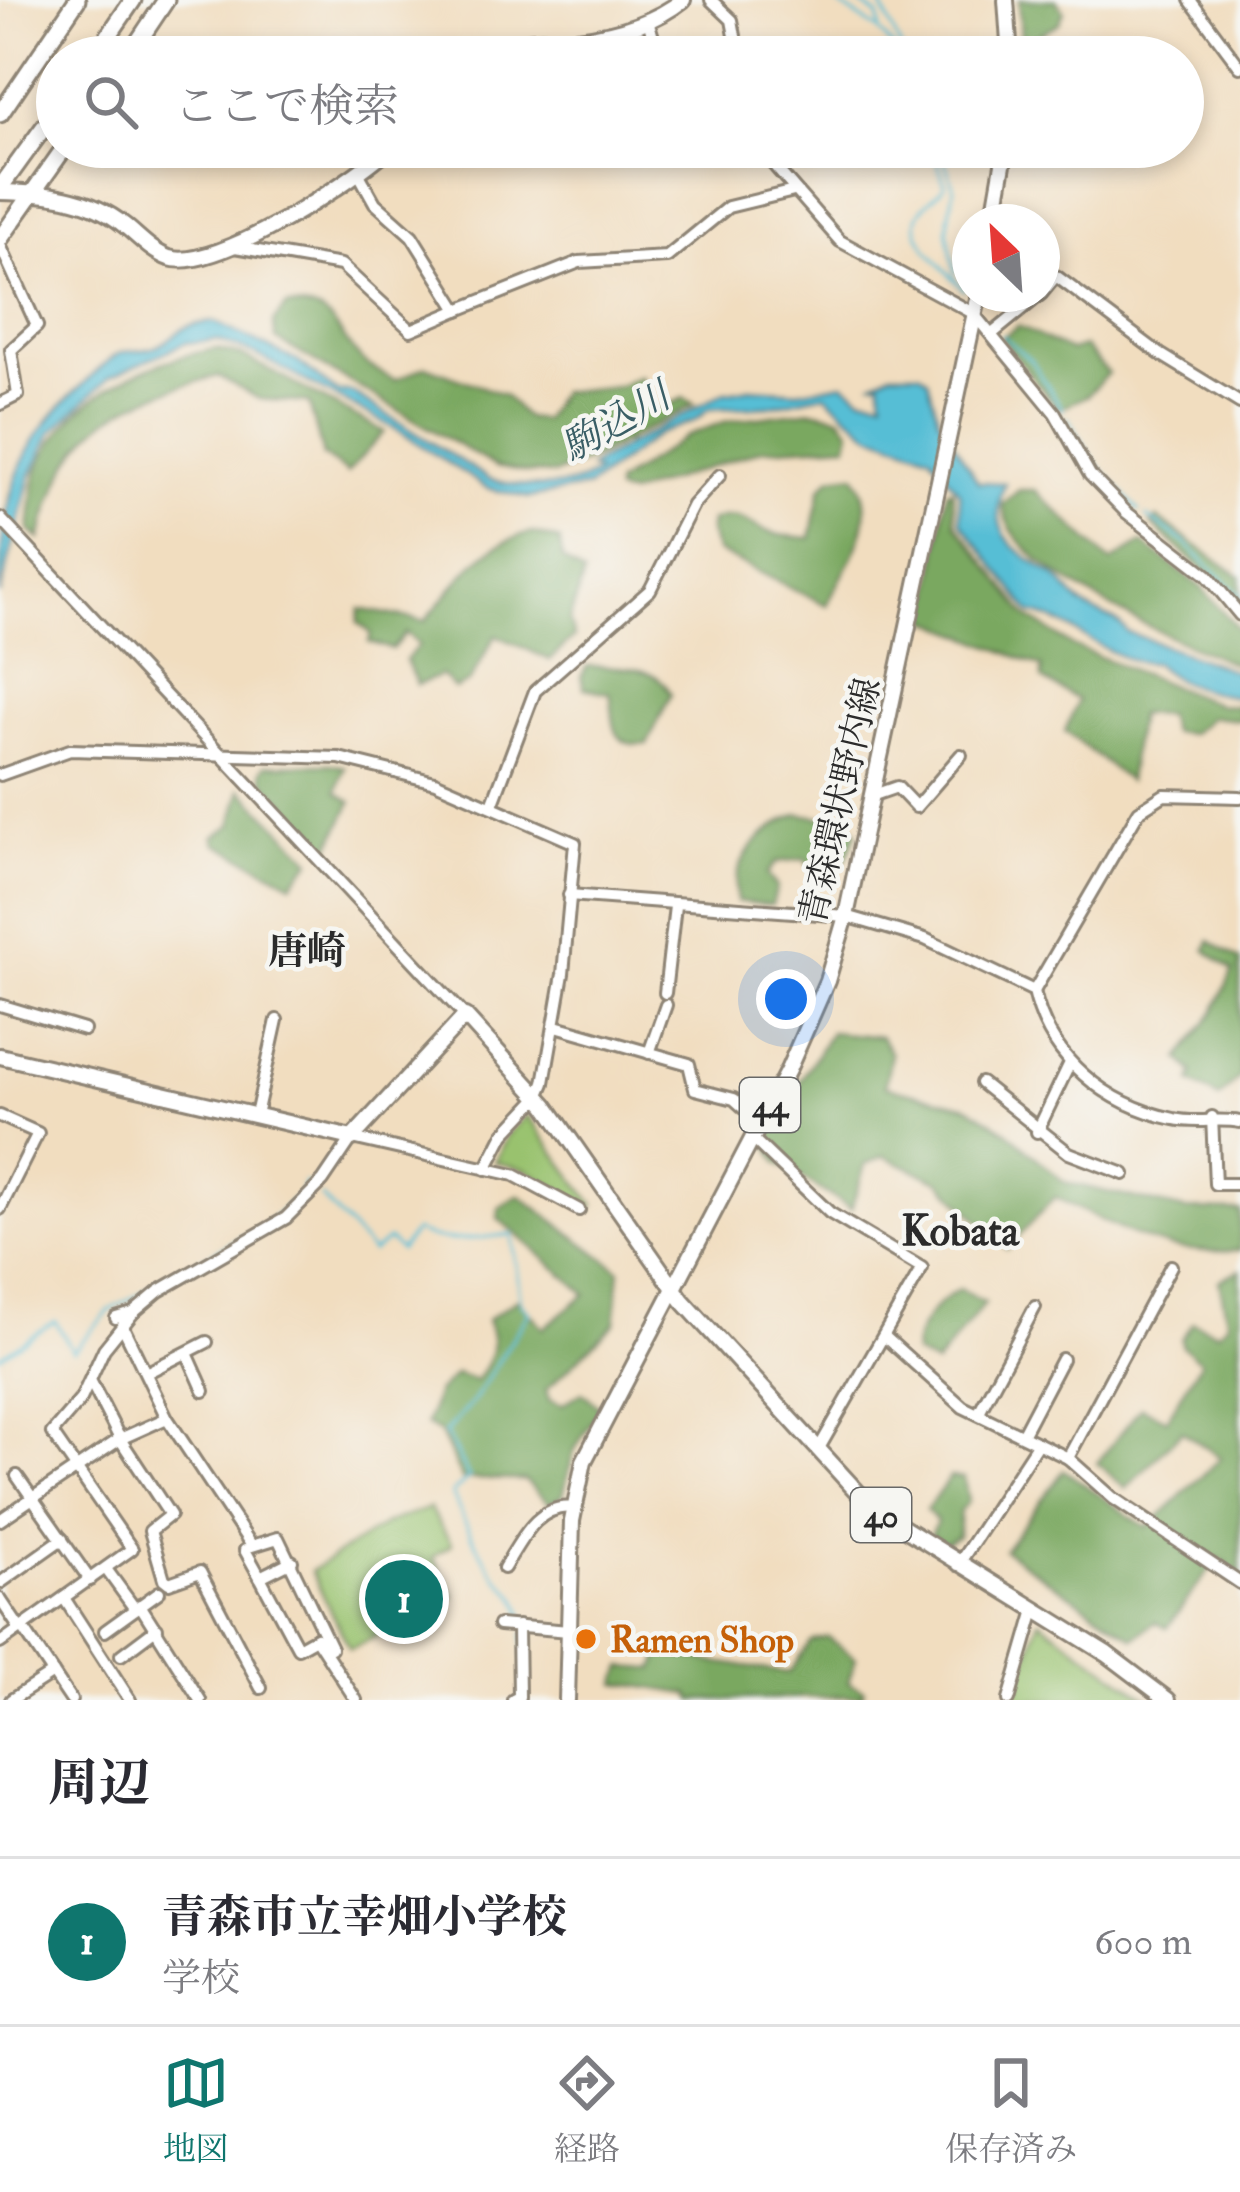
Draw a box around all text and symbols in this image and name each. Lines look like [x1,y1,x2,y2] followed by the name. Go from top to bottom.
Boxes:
[36,36,1204,168] search box
[78,69,144,135] icon: search
[174,79,399,135] text: ここで検索
[952,204,1060,312] north arrow
[553,370,682,473] water label: 駒込川
[790,673,891,929] street label: 青森環状野内線
[268,927,346,976] district label: 唐崎
[756,969,816,1029] your location
[740,1078,800,1132] road number: 44
[901,1206,1021,1258] district label: Kobata
[851,1488,911,1542] road number: 40
[365,1554,443,1644] pin: 1
[610,1618,794,1663] place label: Ramen Shop
[573,1626,599,1652] marker: Ramen Shop
[48,1752,150,1816] text: 周辺
[162,1890,567,1946] text: 青森市立幸畑小学校
[80,1917,94,1966] text: 1
[1094,1917,1192,1966] text: 600 m
[162,1954,240,2003] text: 学校
[163,2050,229,2170] tab: 地図
[554,2050,620,2170] tab: 経路
[945,2050,1077,2170] tab: 保存済み

